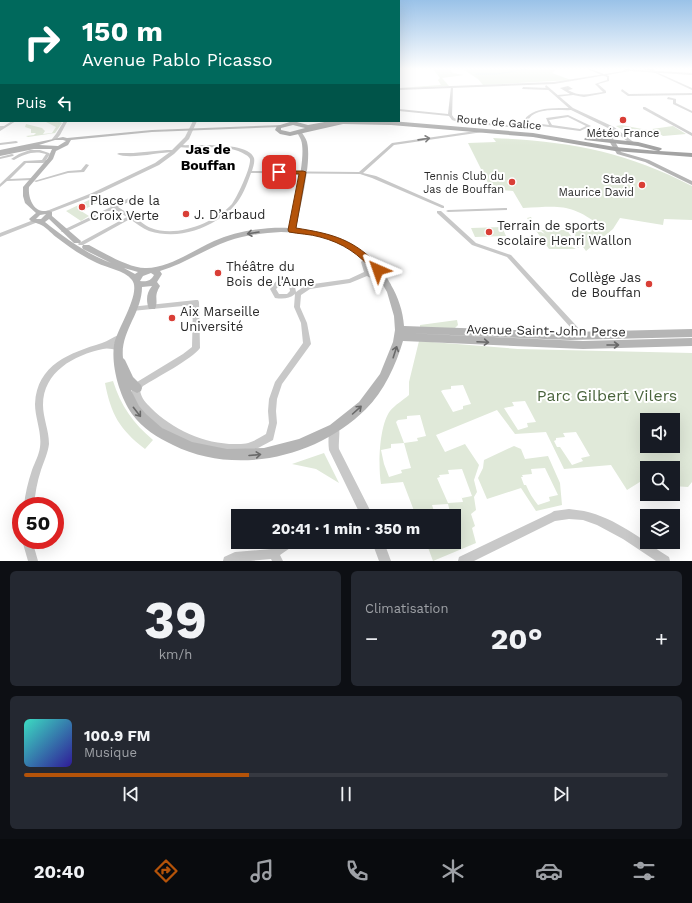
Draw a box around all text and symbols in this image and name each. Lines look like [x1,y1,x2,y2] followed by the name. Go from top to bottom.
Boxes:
[82,15,163,48] text: 150 m
[16,16,68,68] icon: right
[82,49,273,70] text: Avenue Pablo Picasso
[54,92,76,114] icon: left
[16,94,46,112] text: Puis
[456,112,542,133] street label: Route de Galice
[618,115,628,125] marker: Météo France
[587,127,659,140] place label: Météo France
[417,135,430,143] one-way arrow
[181,141,235,173] district label: Jas de Bouffan
[262,155,296,189] pin
[268,161,290,183] icon: arrive
[423,170,504,196] place label: Tennis Club du Jas de Bouffan
[558,173,634,199] place label: Stade Maurice David
[507,177,517,187] marker: Tennis Club du Jas de Bouffan
[637,180,647,190] marker: Stade Maurice David
[90,193,161,223] place label: Place de la Croix Verte
[77,202,87,212] marker: Place de la Croix Verte
[194,207,265,222] place label: J. D’arbaud
[181,209,191,219] marker: J. D’arbaud
[497,218,632,248] place label: Terrain de sports scolaire Henri Wallon
[484,227,494,237] marker: Terrain de sports scolaire Henri Wallon
[247,229,260,237] one-way arrow
[357,249,399,291] position arrow
[226,259,315,289] place label: Théâtre du Bois de l'Aune
[213,268,223,278] marker: Théâtre du Bois de l'Aune
[569,270,641,300] place label: Collège Jas de Bouffan
[644,279,654,289] marker: Collège Jas de Bouffan
[180,304,260,334] place label: Aix Marseille Université
[167,313,177,323] marker: Aix Marseille Université
[466,322,626,339] street label: Avenue Saint-John Perse
[476,338,489,346] one-way arrow
[606,341,619,349] one-way arrow
[391,346,399,358] one-way arrow
[537,386,677,405] park label: Parc Gilbert Vilers
[351,406,361,415] one-way arrow
[133,407,141,418] one-way arrow
[640,413,680,549] map controls
[640,413,680,453] button: sound
[248,452,261,459] one-way arrow
[640,461,680,501] button: search
[12,497,64,549] speed limit sign: 50
[640,509,680,549] button: layers
[272,520,420,538] text: 20:41 · 1 min · 350 m
[144,590,207,651] text: 39
[365,601,448,616] text: Climatisation
[490,621,543,656] text: 20°
[365,626,378,651] text: −
[655,626,668,651] text: +
[159,647,192,662] text: km/h
[84,727,150,745] text: 100.9 FM
[84,745,137,760] text: Musique
[120,783,142,805] icon: previous
[335,783,357,805] icon: pause
[550,783,572,805] icon: next
[152,857,180,885] icon: directions
[248,857,276,885] icon: music
[343,857,371,885] icon: phone
[439,857,467,885] icon: climate
[535,857,563,885] icon: car
[630,857,658,885] icon: filters
[34,861,85,882] text: 20:40

